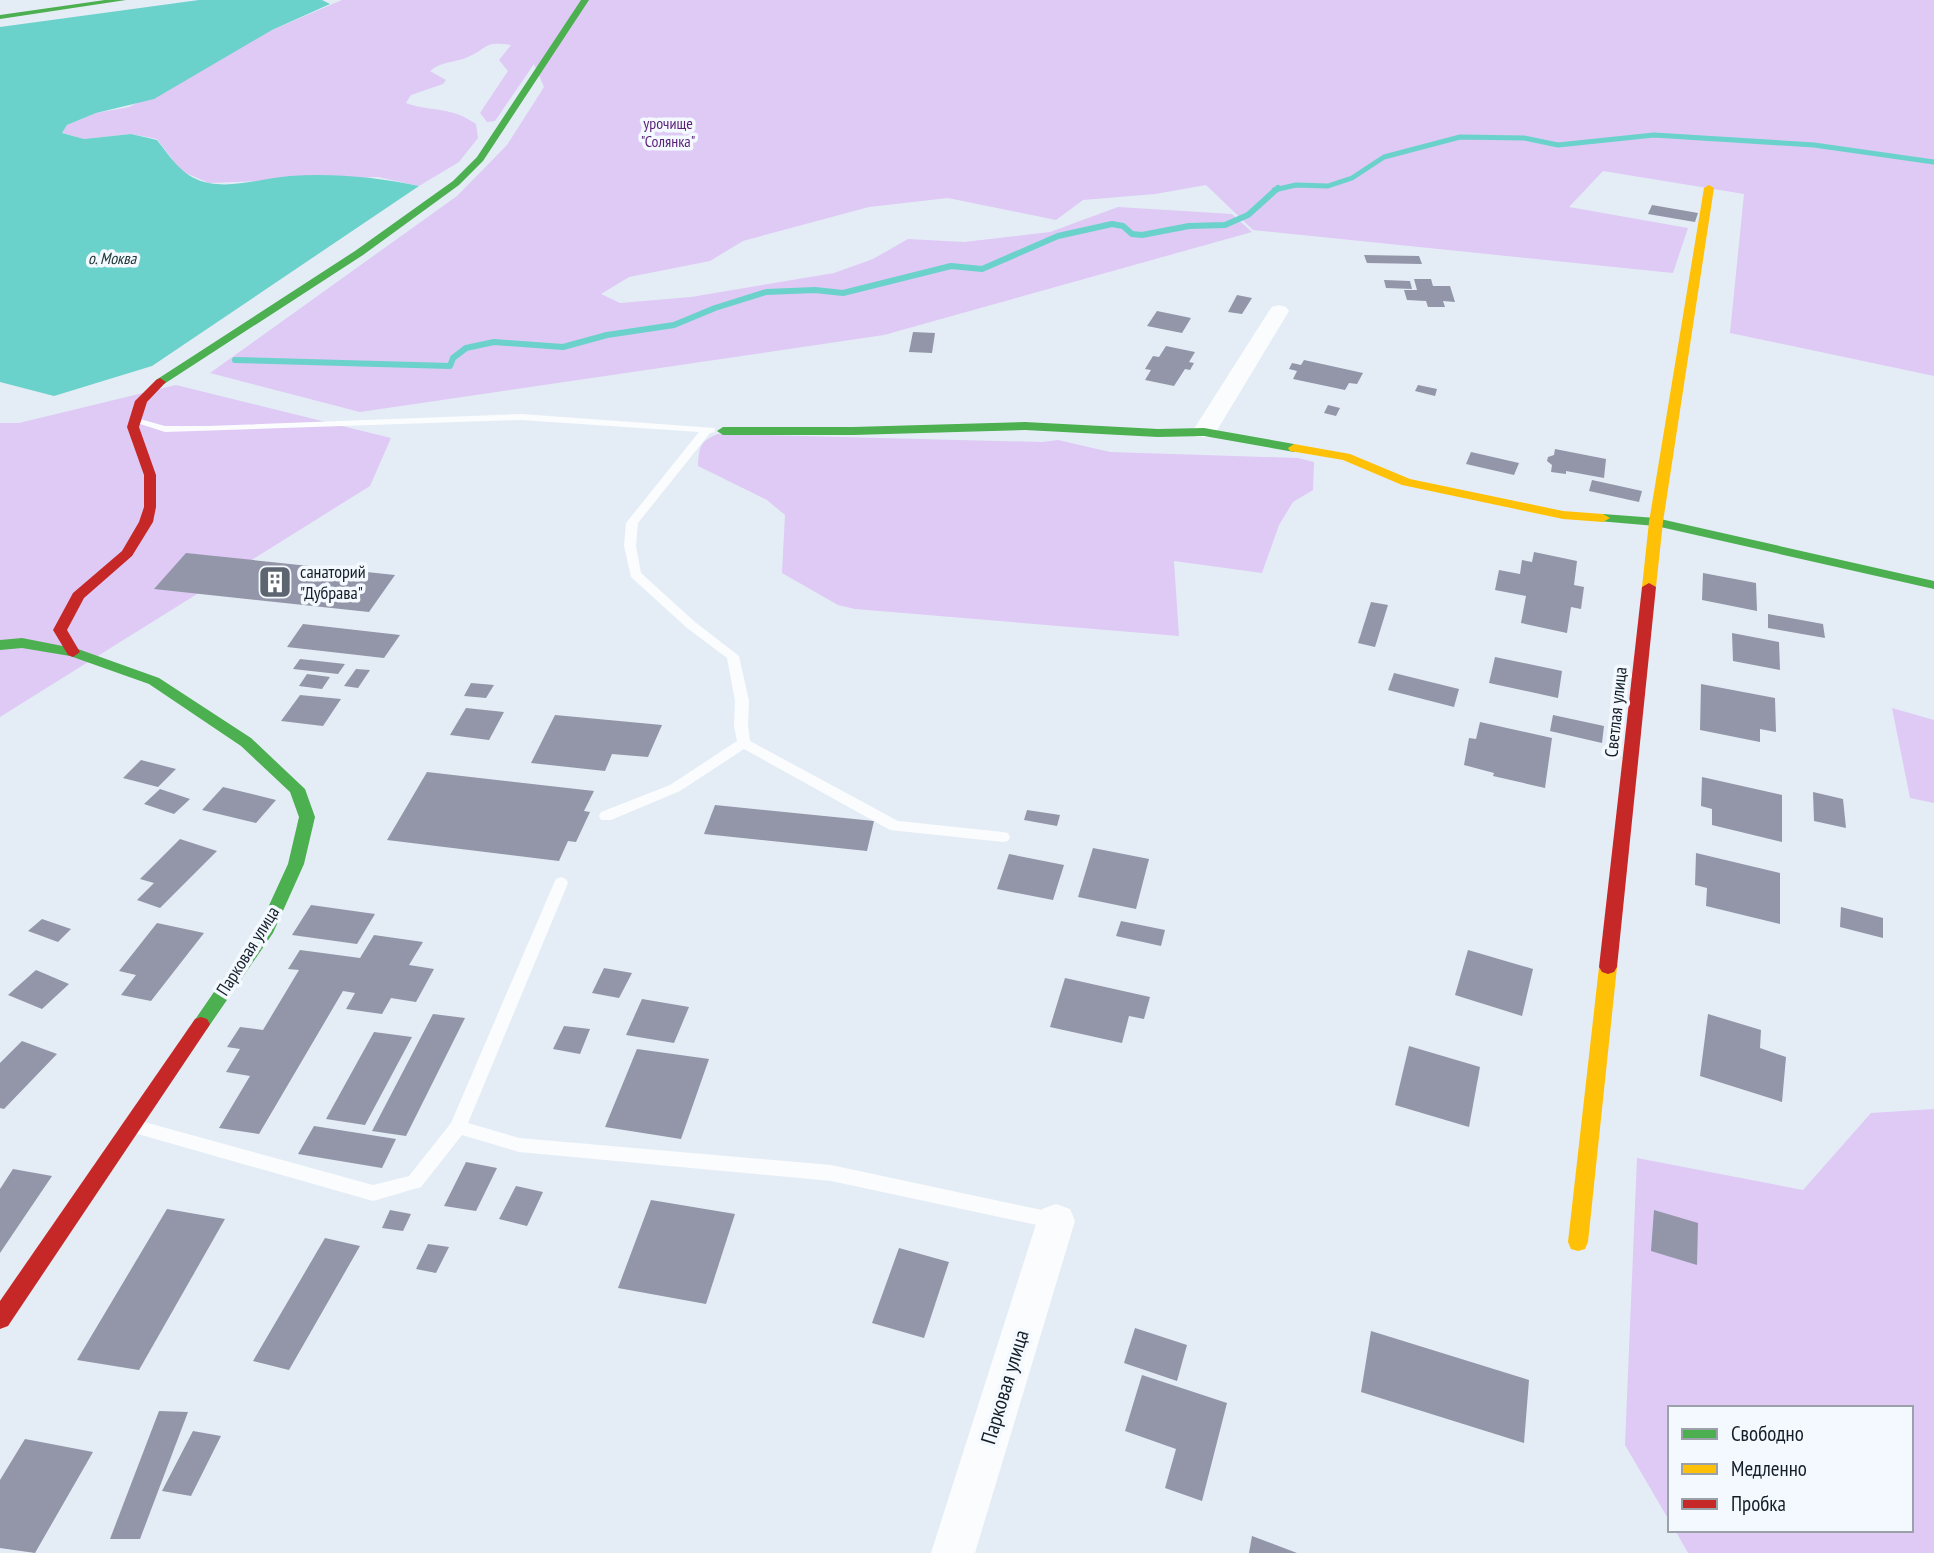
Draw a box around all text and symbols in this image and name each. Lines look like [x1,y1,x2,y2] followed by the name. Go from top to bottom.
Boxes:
[641,113,695,151] park label: урочище "Солянка"
[88,248,138,268] water label: о. Моква
[300,560,366,604] place label: санаторий "Дубрава"
[256,563,294,601] building icon: санаторий "Дубрава"
[1599,666,1632,758] street label: Светлая улица
[211,902,284,1000] street label: Парковая улица
[974,1326,1035,1447] street label: Парковая улица
[1668,1406,1913,1532] legend
[1731,1420,1804,1447] text: Свободно
[1731,1455,1807,1482] text: Медленно
[1731,1490,1786,1517] text: Пробка

